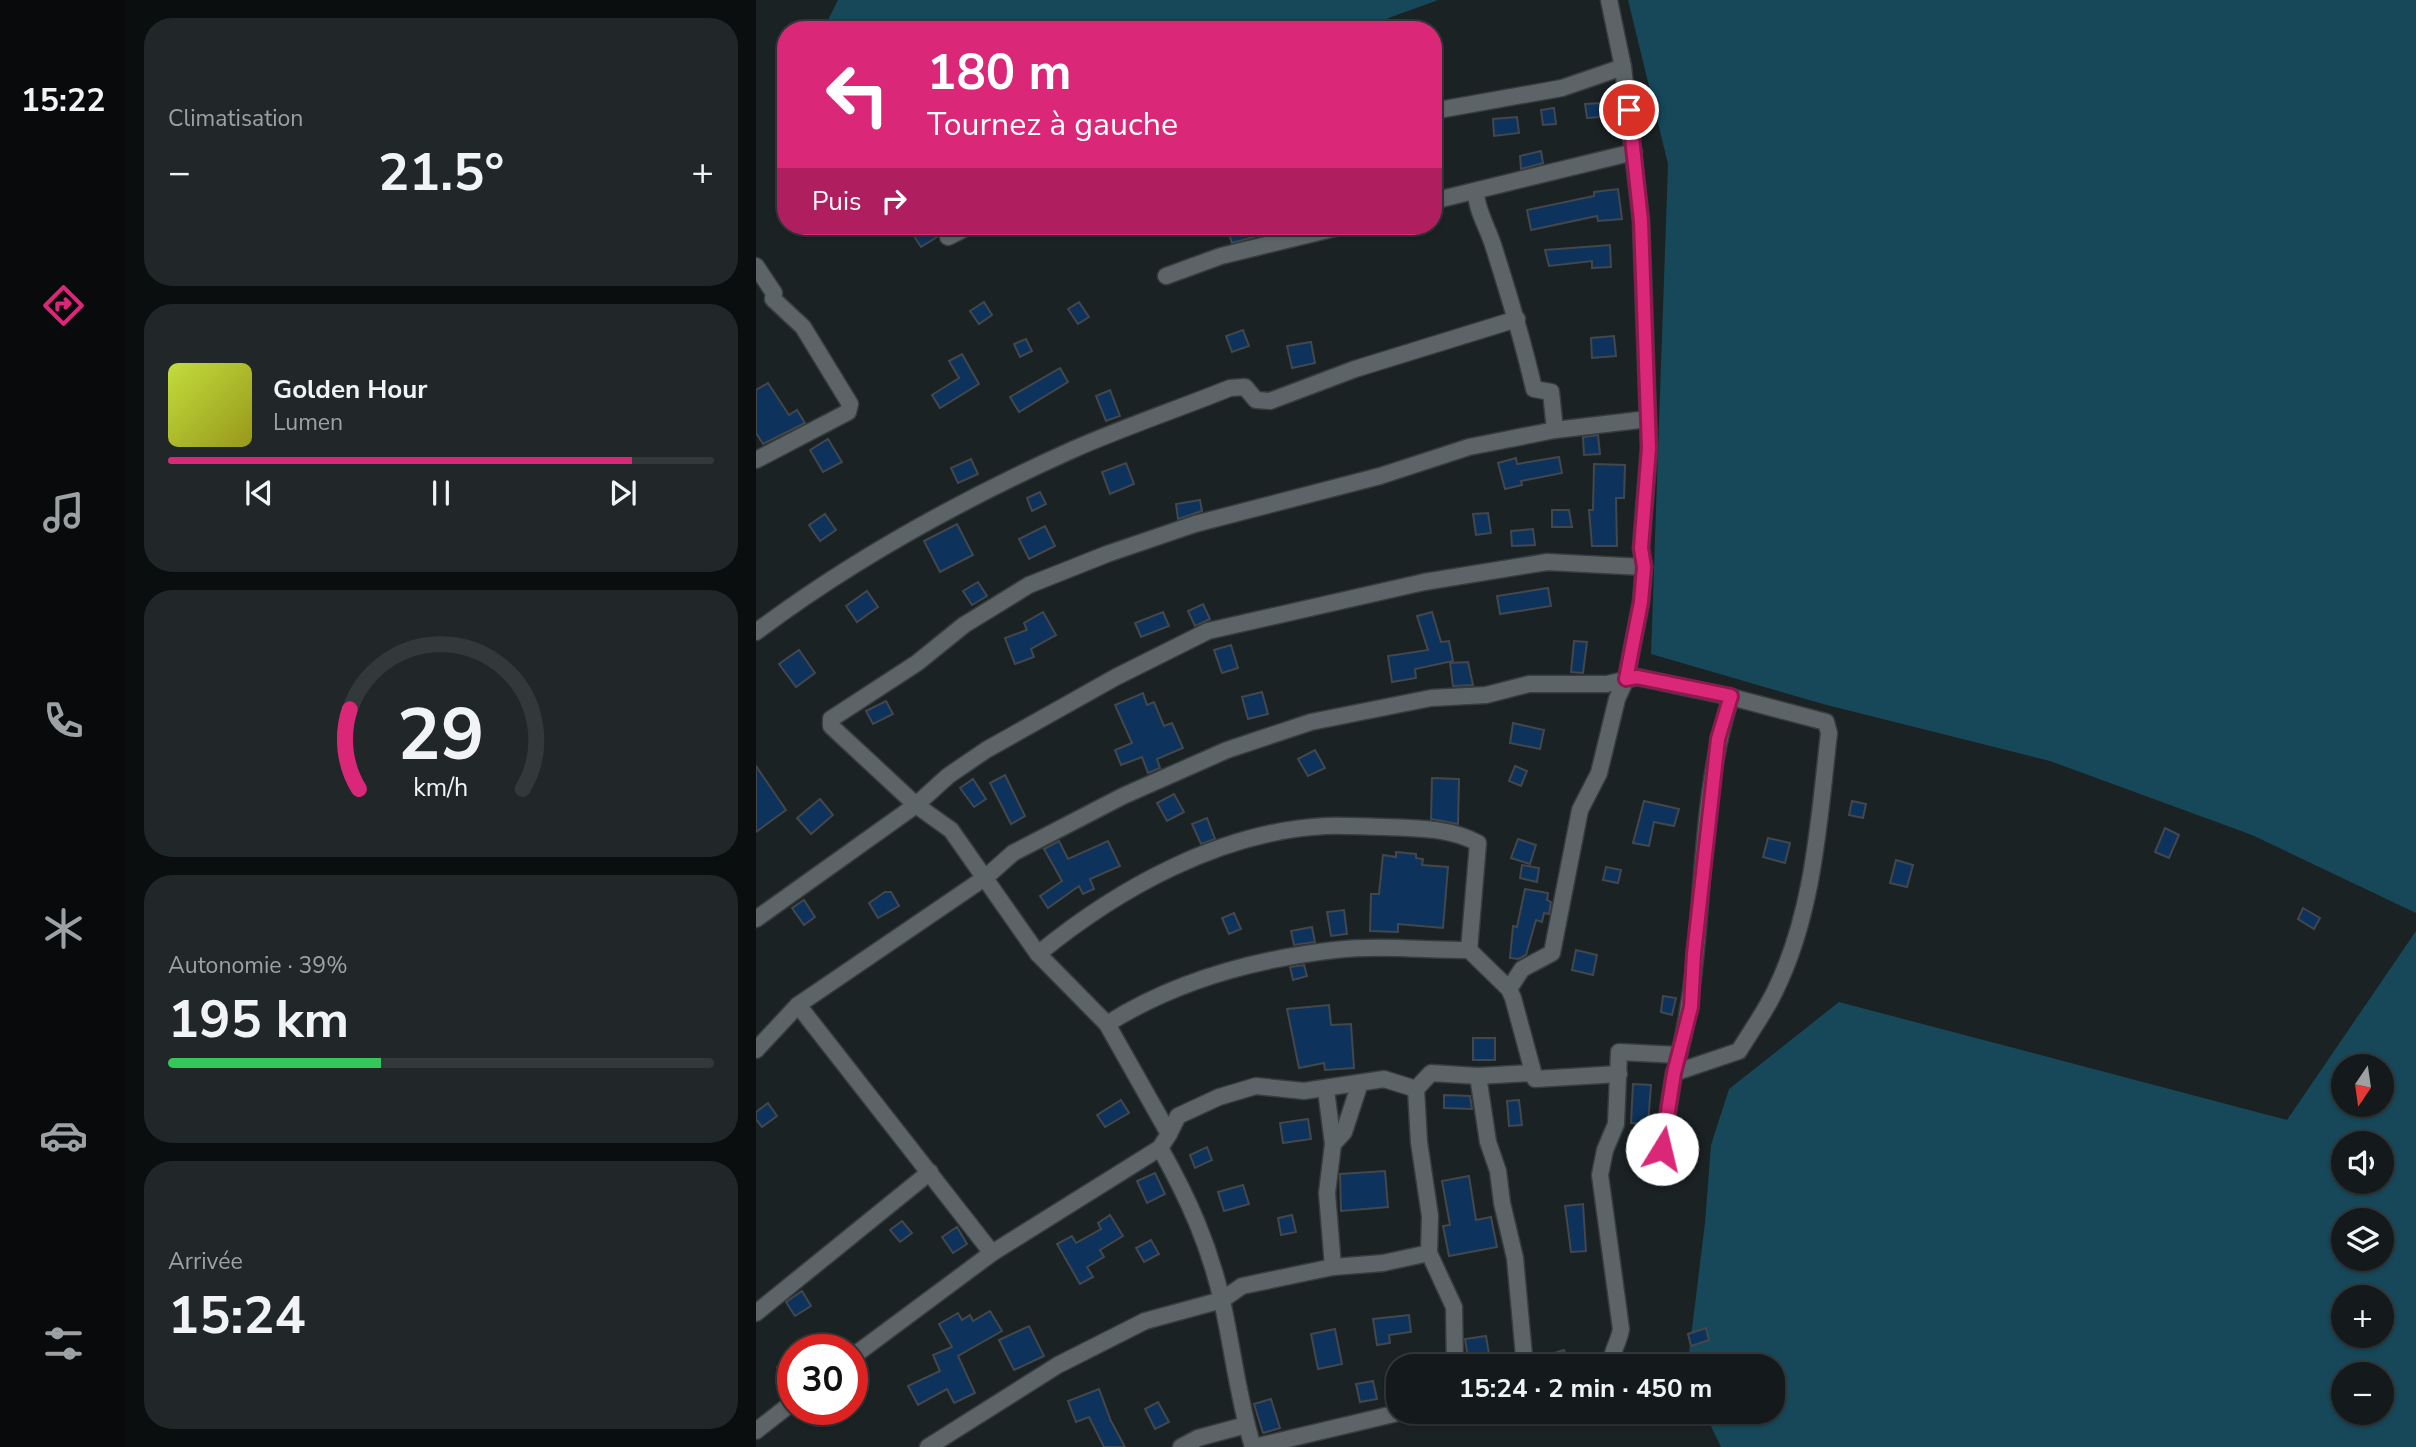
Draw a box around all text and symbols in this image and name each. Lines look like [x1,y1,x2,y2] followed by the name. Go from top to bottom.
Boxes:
[927,39,1071,106] text: 180 m
[812,49,903,140] icon: left
[21,79,105,122] text: 15:22
[1599,80,1659,140] pin
[1610,91,1648,129] icon: arrive
[168,103,303,134] text: Climatisation
[927,103,1178,146] text: Tournez à gauche
[378,137,504,208] text: 21.5°
[168,147,191,198] text: −
[691,147,714,198] text: +
[875,182,913,220] icon: right
[812,184,861,219] text: Puis
[39,281,88,330] icon: directions
[273,372,428,407] text: Golden Hour
[273,407,343,438] text: Lumen
[240,474,278,512] icon: previous
[422,474,460,512] icon: pause
[604,474,642,512] icon: next
[39,488,88,537] icon: music
[397,686,485,786] text: 29
[39,696,88,745] icon: phone
[413,771,469,805] text: km/h
[39,904,88,953] icon: climate
[168,950,348,981] text: Autonomie · 39%
[168,984,349,1055] text: 195 km
[2331,1054,2394,1116] north arrow
[2331,1054,2394,1425] map controls
[39,1111,88,1160] icon: car
[1625,1112,1699,1186] position arrow
[2331,1131,2394,1194] button: sound
[2331,1208,2394,1271] button: layers
[168,1246,243,1277] text: Arrivée
[168,1280,306,1351] text: 15:24
[2331,1285,2394,1348] button: +
[39,1319,88,1368] icon: filters
[777,1334,868,1425] speed limit sign: 30
[2331,1362,2394,1425] button: −
[1459,1371,1712,1406] text: 15:24 · 2 min · 450 m

